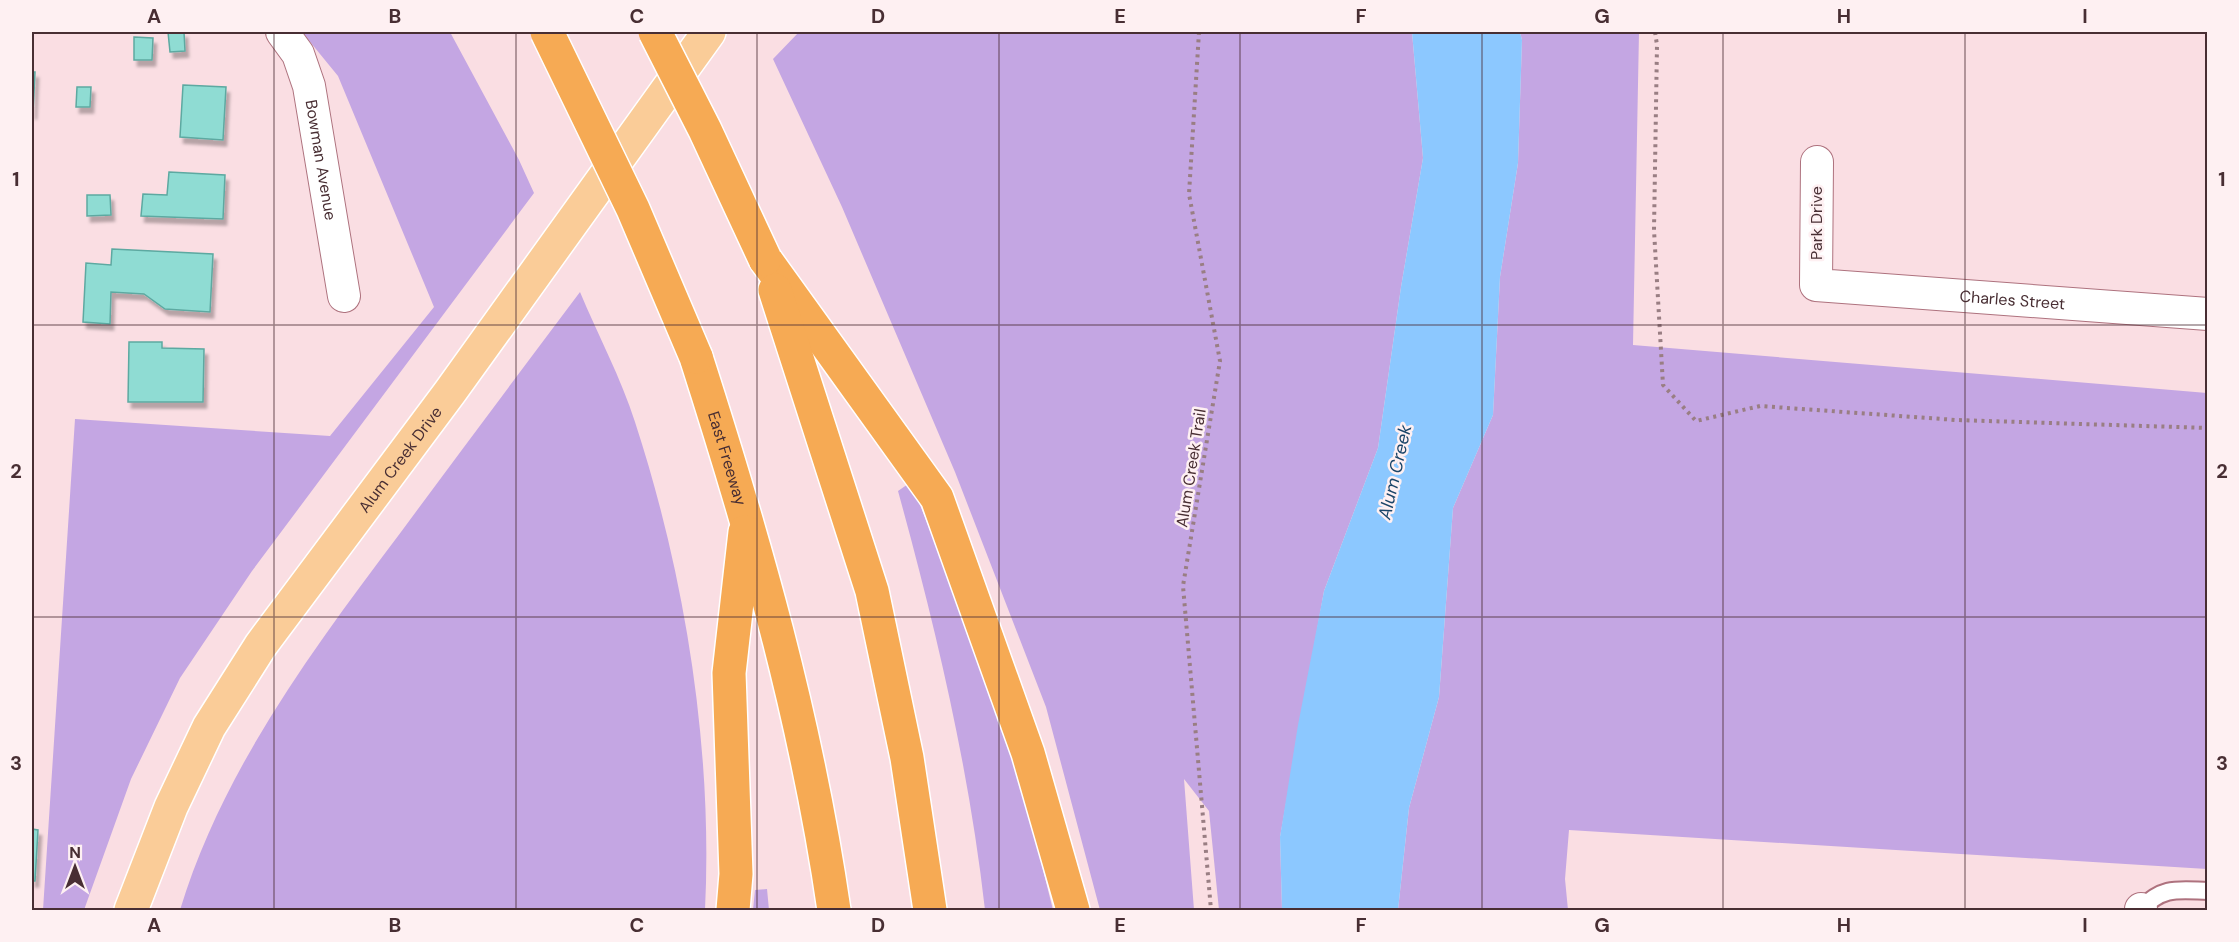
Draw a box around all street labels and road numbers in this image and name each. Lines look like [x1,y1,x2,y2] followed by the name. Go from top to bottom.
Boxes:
[301,98,342,222] street label: Bowman Avenue
[1806,186,1827,260] street label: Park Drive
[1959,285,2066,314] street label: Charles Street
[353,402,446,517] street label: Alum Creek Drive
[1171,407,1211,529] street label: Alum Creek Trail
[703,409,752,508] street label: East Freeway

